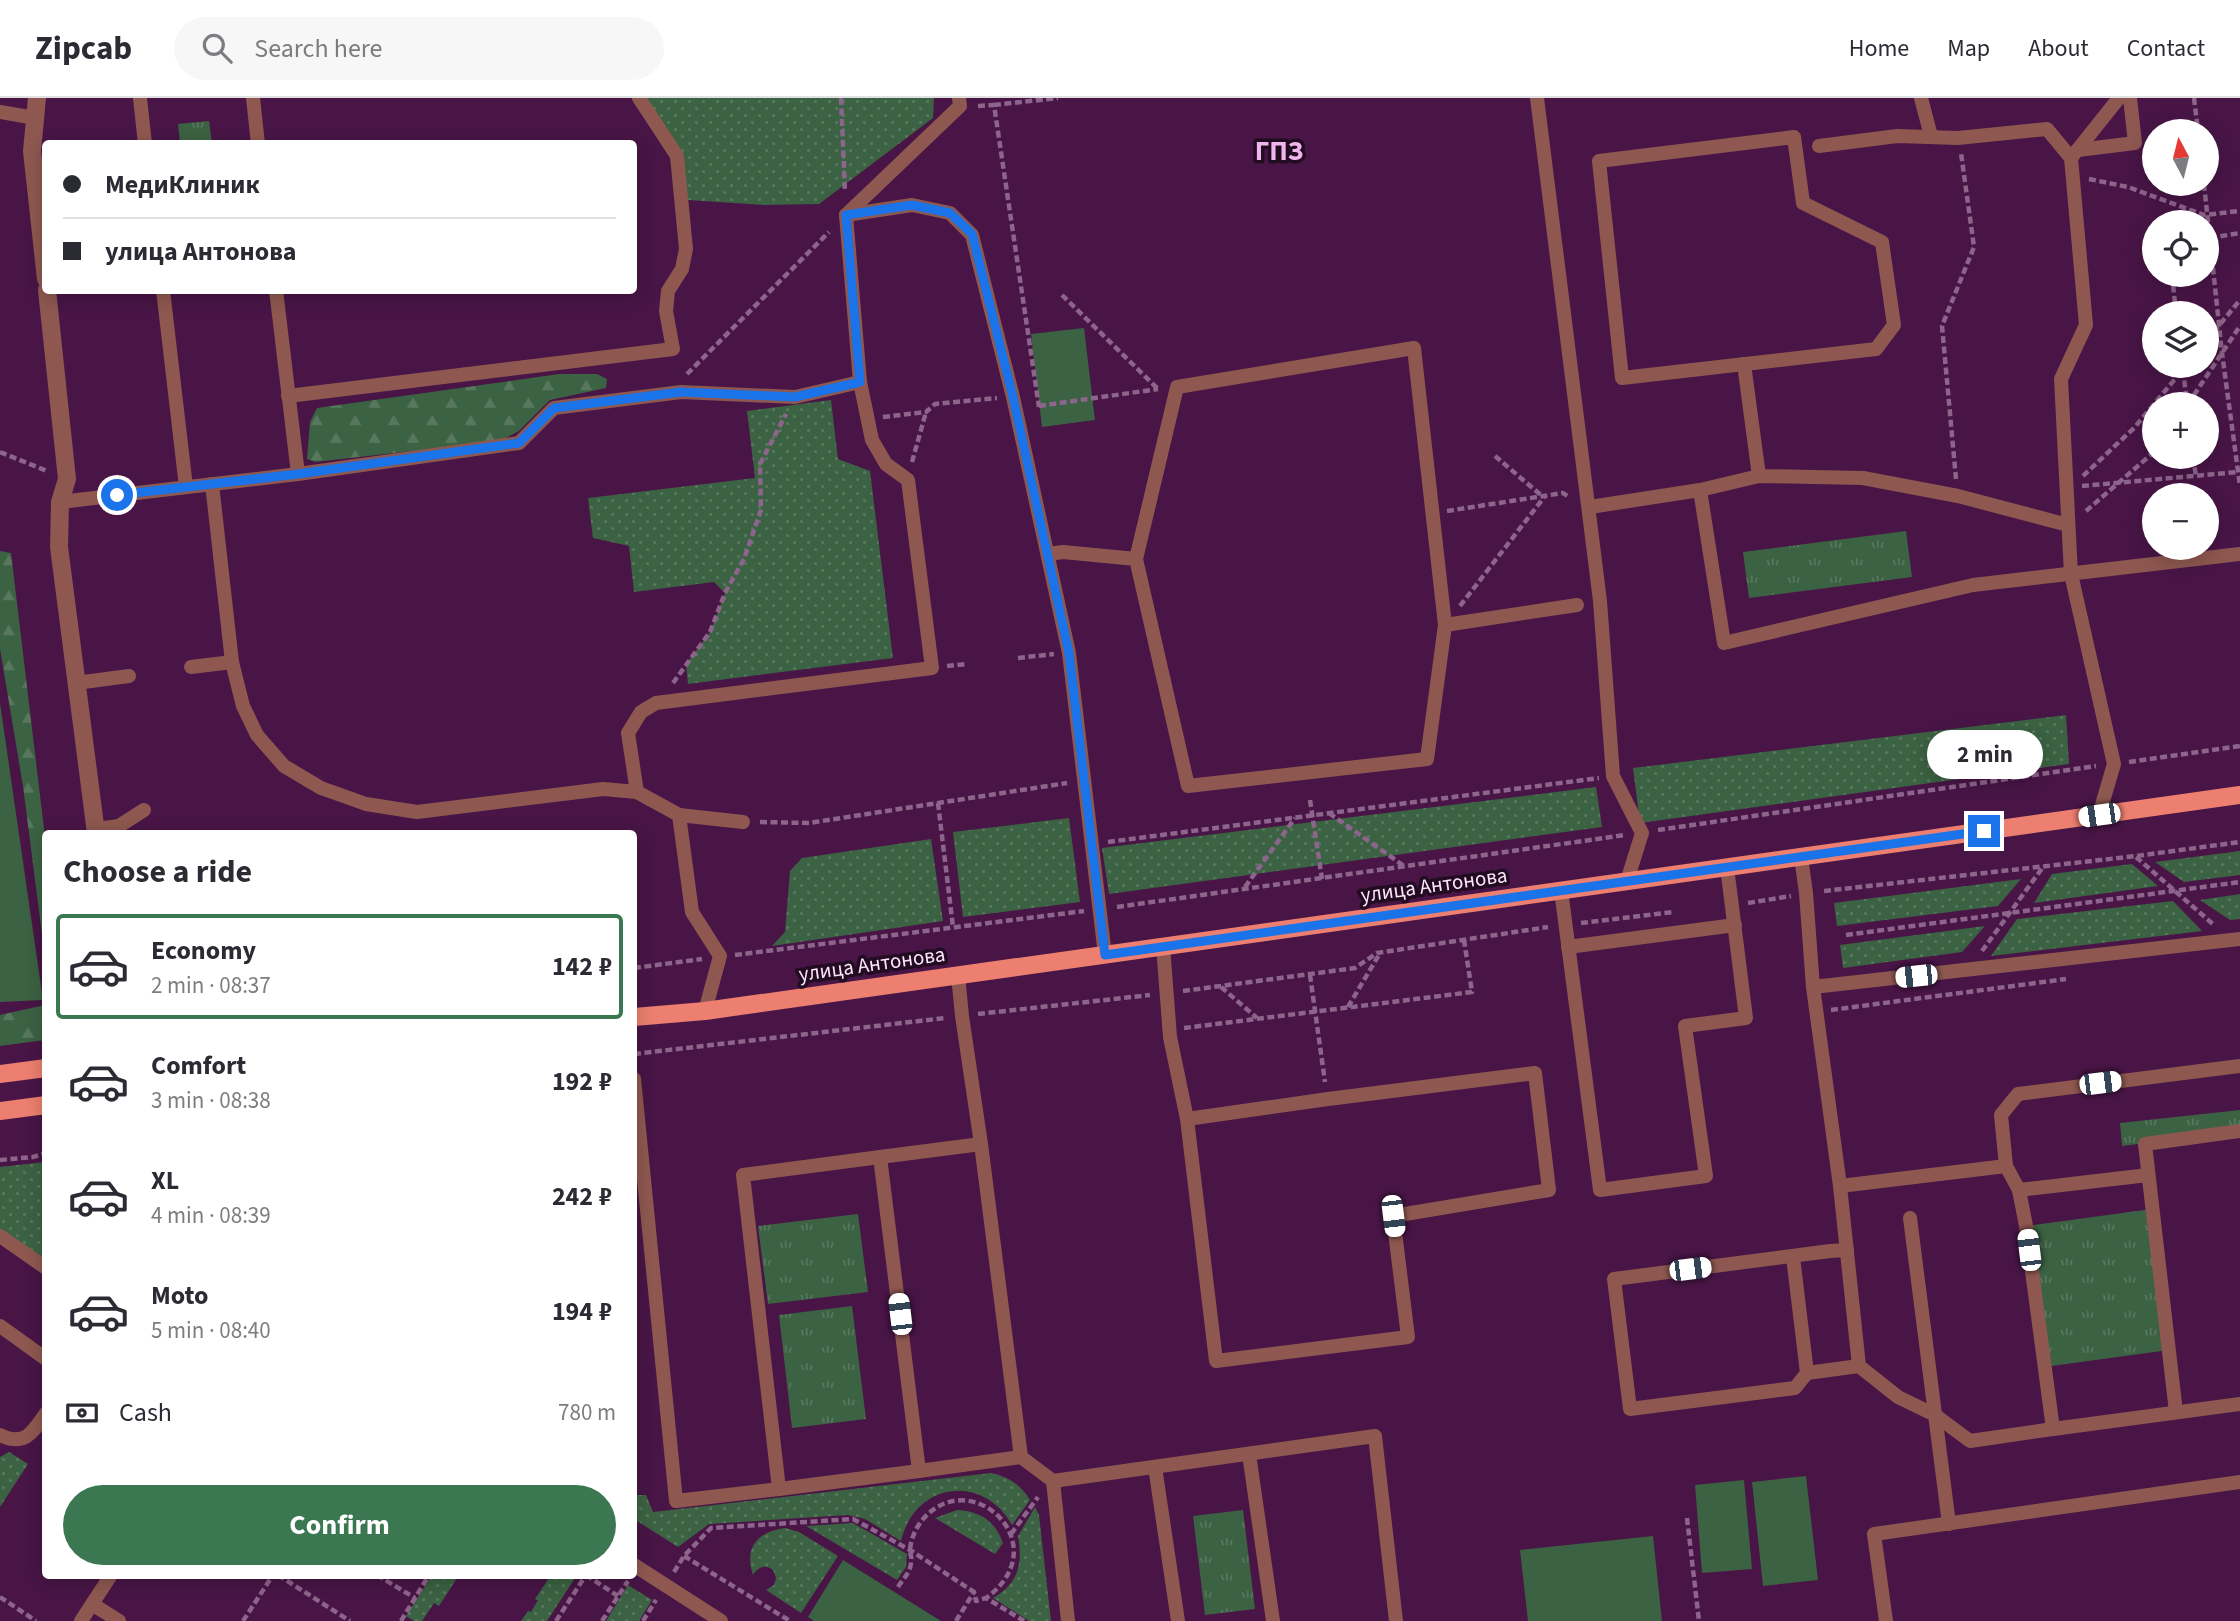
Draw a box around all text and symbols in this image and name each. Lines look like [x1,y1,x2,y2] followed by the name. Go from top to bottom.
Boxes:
[174,17,664,80] search box
[35,25,132,72] text: Zipcab
[198,29,236,67] icon: search
[254,30,382,67] text: Search here
[1849,31,1909,66] text: Home
[1947,31,1990,66] text: Map
[2028,31,2089,66] text: About
[2127,31,2205,66] text: Contact
[2142,119,2219,196] north arrow
[2142,119,2219,560] map controls
[1255,131,1303,171] district label: ГПЗ
[105,166,260,203] text: МедиКлиник
[2142,210,2219,287] button: locate
[105,233,297,270] text: улица Антонова
[2142,301,2219,378] button: layers
[2142,392,2219,469] button: +
[101,479,133,511] route start
[2142,483,2219,560] button: −
[1926,730,2042,778] callout: 2 min
[1957,738,2013,771] text: 2 min
[2077,802,2122,828] car
[1968,815,2000,847] route end
[63,849,252,895] text: Choose a ride
[1359,860,1509,910] street label: улица Антонова
[151,932,256,969] text: Economy
[67,935,130,998] icon: car
[797,939,947,989] street label: улица Антонова
[552,948,612,985] text: 142 ₽
[1895,963,1938,989] car
[151,969,271,1002] text: 2 min · 08:37
[151,1047,246,1084] text: Comfort
[67,1050,130,1113] icon: car
[552,1063,612,1100] text: 192 ₽
[2078,1070,2123,1096] car
[151,1084,271,1117] text: 3 min · 08:38
[151,1162,179,1199] text: XL
[67,1165,130,1228] icon: car
[552,1178,612,1215] text: 242 ₽
[1381,1194,1406,1238] car
[151,1199,271,1232] text: 4 min · 08:39
[2017,1228,2042,1272] car
[1668,1256,1713,1282] car
[151,1277,208,1314] text: Moto
[67,1280,130,1343] icon: car
[888,1292,913,1336] car
[552,1293,612,1330] text: 194 ₽
[151,1314,271,1347] text: 5 min · 08:40
[63,1394,101,1432] icon: cash
[119,1394,172,1431] text: Cash
[558,1396,616,1429] text: 780 m
[63,1485,616,1565] button: Confirm

